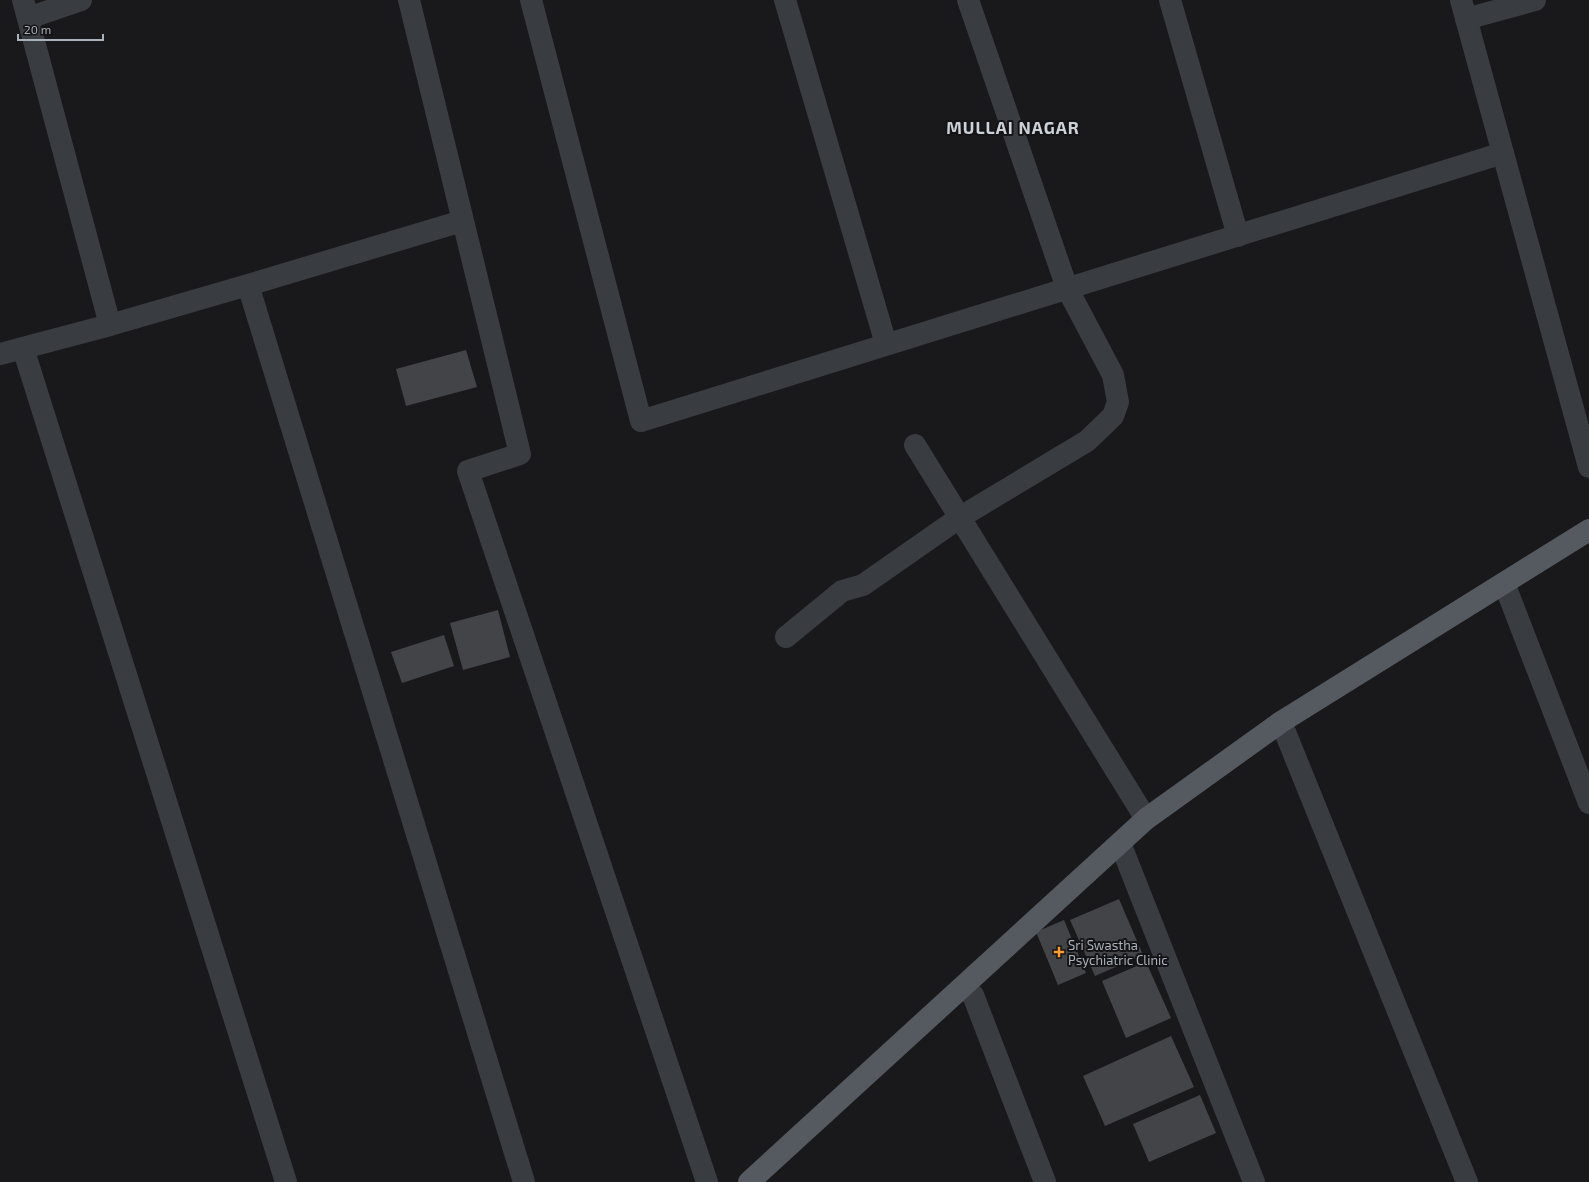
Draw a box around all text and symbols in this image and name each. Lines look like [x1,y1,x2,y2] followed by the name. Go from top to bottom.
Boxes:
[18,16,103,42] scale bar
[24,22,51,36] text: 20 m
[946,117,1080,137] district label: MULLAI NAGAR
[1068,937,1168,968] place label: Sri Swastha Psychiatric Clinic
[1053,946,1065,958] marker: Sri Swastha Psychiatric Clinic

